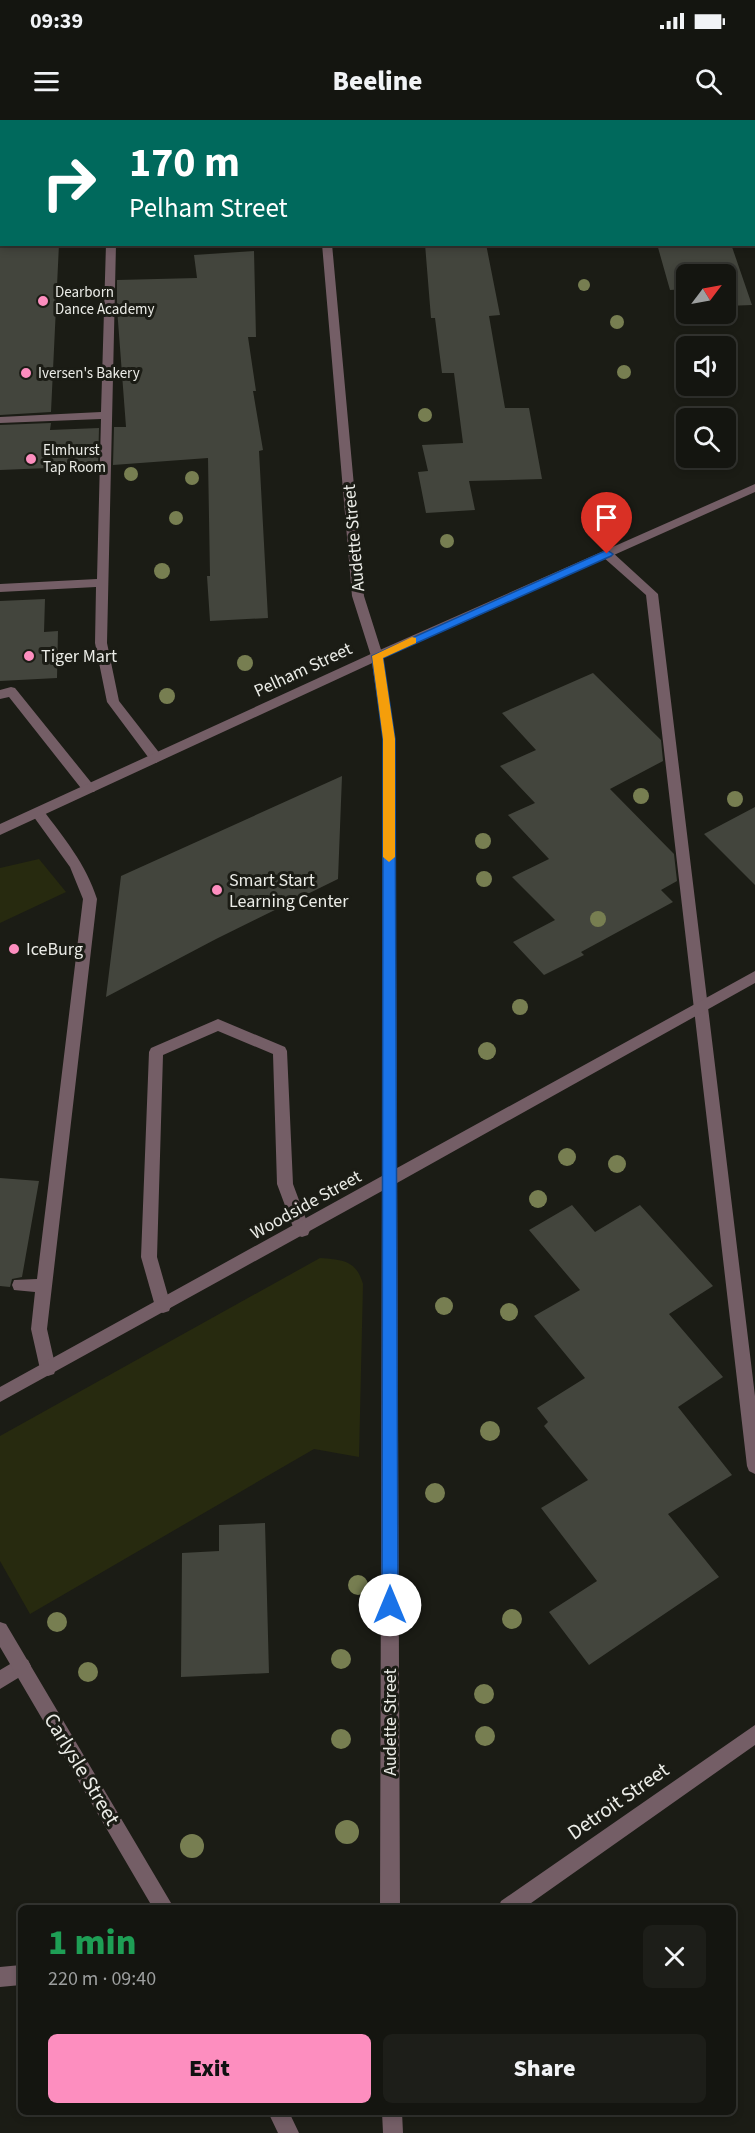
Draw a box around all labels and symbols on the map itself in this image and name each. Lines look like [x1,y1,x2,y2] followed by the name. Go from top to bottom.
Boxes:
[676,264,736,324] north arrow
[55,282,155,320] place label: Dearborn Dance Academy
[36,294,50,308] marker: Dearborn Dance Academy
[38,363,140,384] place label: Iversen's Bakery
[19,366,33,380] marker: Iversen's Bakery
[43,440,106,478] place label: Elmhurst Tap Room
[24,452,38,466] marker: Elmhurst Tap Room
[337,483,371,593] street label: Audette Street
[581,492,632,554] pin
[250,636,356,704] street label: Pelham Street
[41,644,117,669] place label: Tiger Mart
[22,649,36,663] marker: Tiger Mart
[229,868,349,914] place label: Smart Start Learning Center
[210,883,224,897] marker: Smart Start Learning Center
[26,937,83,962] place label: IceBurg
[7,942,21,956] marker: IceBurg
[246,1164,366,1246] street label: Woodside Street
[358,1573,422,1637] position arrow
[378,1668,403,1776] street label: Audette Street
[37,1707,127,1831] street label: Carlysle Street
[561,1755,675,1847] street label: Detroit Street

